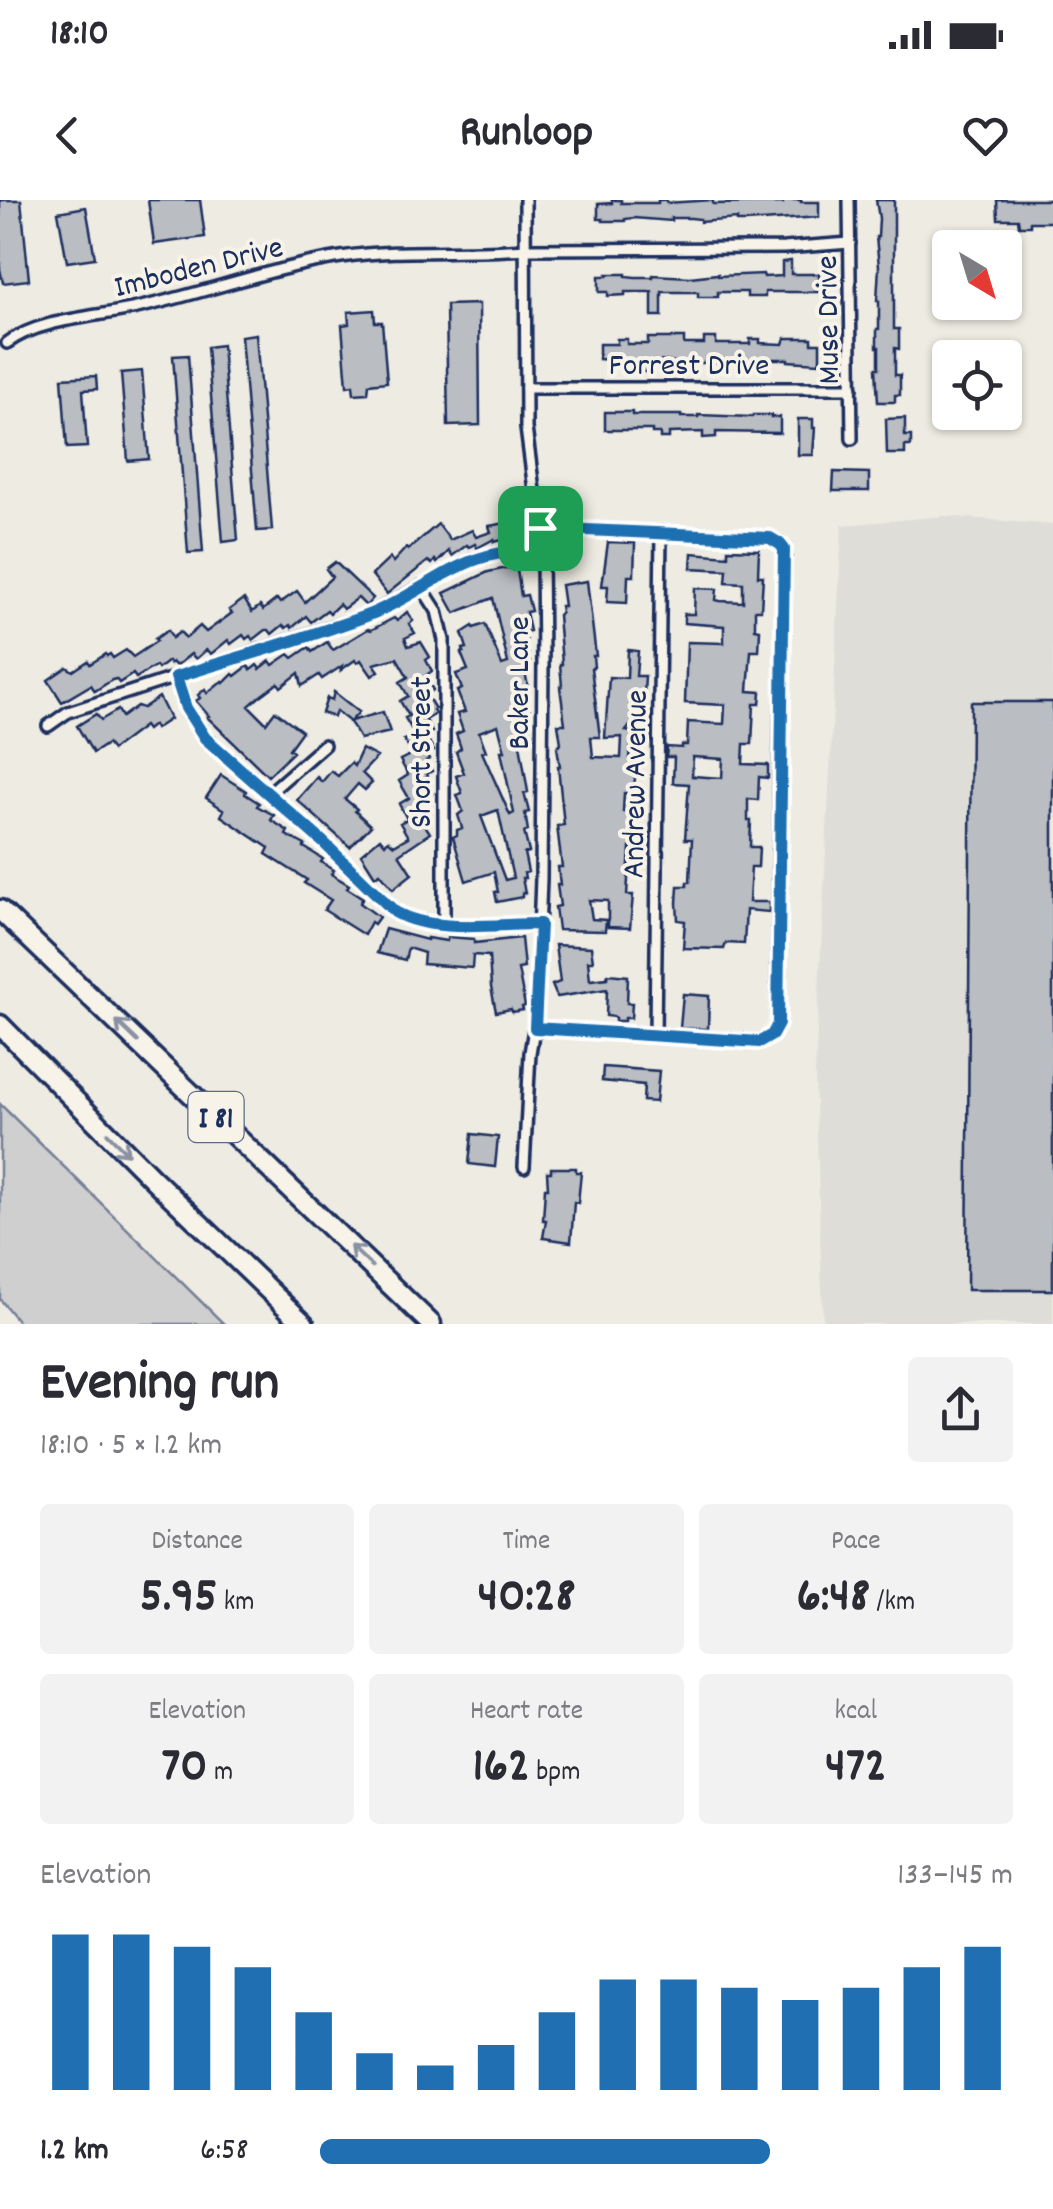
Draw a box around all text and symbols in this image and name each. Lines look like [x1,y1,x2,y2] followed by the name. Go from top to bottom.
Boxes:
[50,8,109,63] text: 18:10
[460,103,593,167] text: Runloop
[40,108,95,163] icon: back
[958,108,1013,163] icon: heart
[110,227,289,313] street label: Imboden Drive
[932,230,1022,320] north arrow
[932,230,1022,430] map controls
[807,255,855,385] street label: Muse Drive
[932,340,1022,430] button: locate
[609,345,769,391] street label: Forrest Drive
[498,486,583,571] pin
[513,501,568,556] icon: arrive
[499,616,545,750] street label: Baker Lane
[401,676,447,828] street label: Short Street
[613,689,663,879] street label: Andrew Avenue
[115,1020,139,1044] one-way arrow
[188,1092,244,1142] road number: I 81
[105,1132,129,1156] one-way arrow
[349,1245,374,1269] one-way arrow
[40,1347,279,1426] text: Evening run
[908,1357,1013,1462] button: share
[40,1424,222,1470] text: 18:10 · 5 × 1.2 km
[151,1523,243,1563] text: Distance
[503,1523,550,1563] text: Time
[831,1523,881,1563] text: Pace
[140,1563,217,1635] text: 5.95
[477,1563,576,1635] text: 40:28
[796,1563,870,1635] text: 6:48
[217,1584,254,1624] text: km
[870,1584,915,1624] text: /km
[148,1693,246,1733] text: Elevation
[470,1693,583,1733] text: Heart rate
[835,1693,877,1733] text: kcal
[161,1733,208,1805] text: 70
[472,1733,530,1805] text: 162
[825,1733,887,1805] text: 472
[208,1754,233,1794] text: m
[530,1754,580,1794] text: bpm
[40,1854,151,1900] text: Elevation
[897,1854,1013,1900] text: 133–145 m
[40,2129,109,2175] text: 1.2 km
[200,2129,249,2175] text: 6:58

